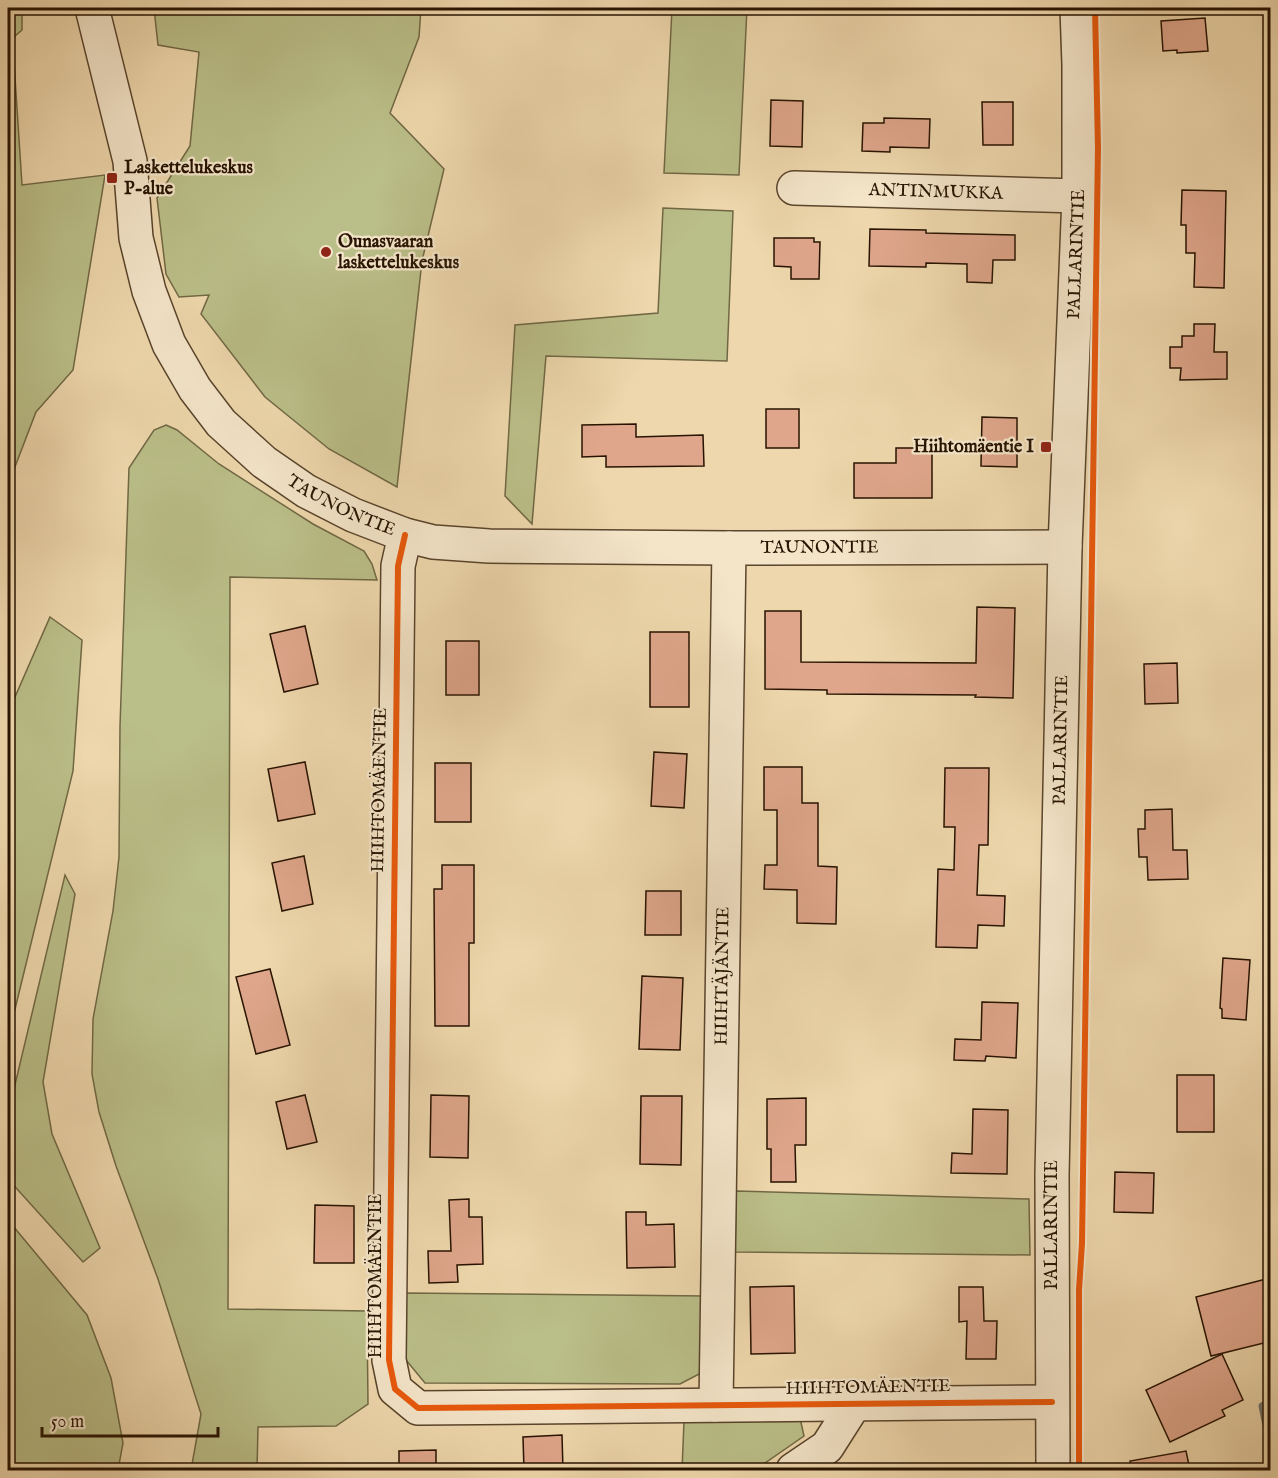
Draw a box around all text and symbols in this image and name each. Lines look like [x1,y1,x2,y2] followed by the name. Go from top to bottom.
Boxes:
[124,157,254,201] place label: Laskettelukeskus P-alue
[105,171,119,185] marker: Laskettelukeskus P-alue
[867,179,1004,205] street label: ANTINMUKKA
[1063,189,1091,320] street label: PALLARINTIE
[337,231,460,275] place label: Ounasvaaran laskettelukeskus
[319,245,333,259] marker: Ounasvaaran laskettelukeskus
[913,436,1034,459] place label: Hiihtomäentie I
[1039,440,1053,454] marker: Hiihtomäentie I
[282,470,399,542] street label: TAUNONTIE
[760,536,879,559] street label: TAUNONTIE
[1048,675,1074,805] street label: PALLARINTIE
[366,707,393,873] street label: HIIHTOMÄENTIE
[710,906,735,1046] street label: HIIHTÄJÄNTIE
[1041,1160,1064,1290] street label: PALLARINTIE
[364,1194,388,1358] street label: HIIHTOMÄENTIE
[785,1374,951,1401] street label: HIIHTOMÄENTIE
[42,1400,218,1438] scale bar
[51,1411,84,1434] text: 50 m

